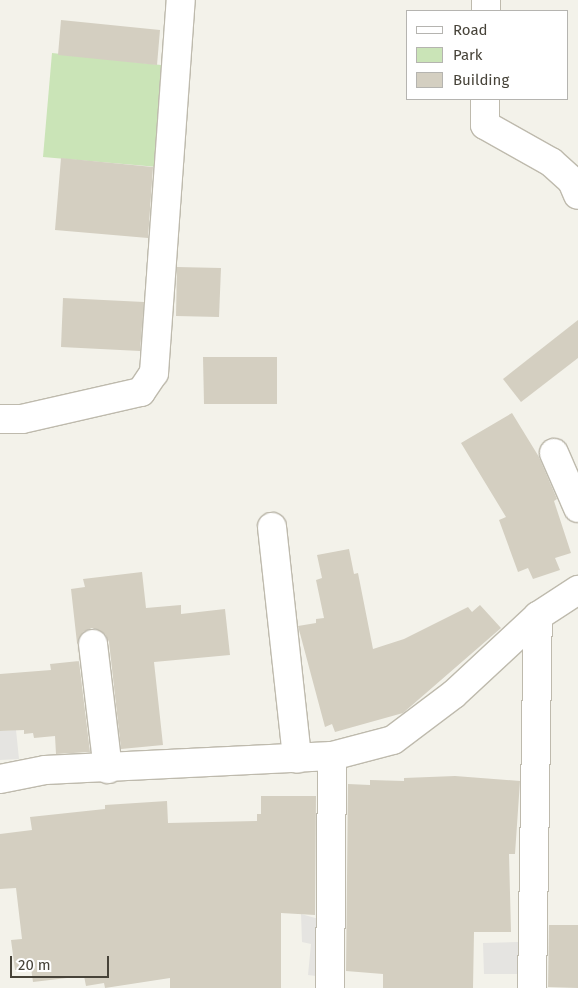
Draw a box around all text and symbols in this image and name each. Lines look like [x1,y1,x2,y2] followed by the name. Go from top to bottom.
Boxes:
[406,10,568,100] legend
[453,21,488,39] text: Road
[453,46,483,64] text: Park
[453,71,509,89] text: Building
[12,946,111,978] scale bar
[18,956,51,974] text: 20 m

